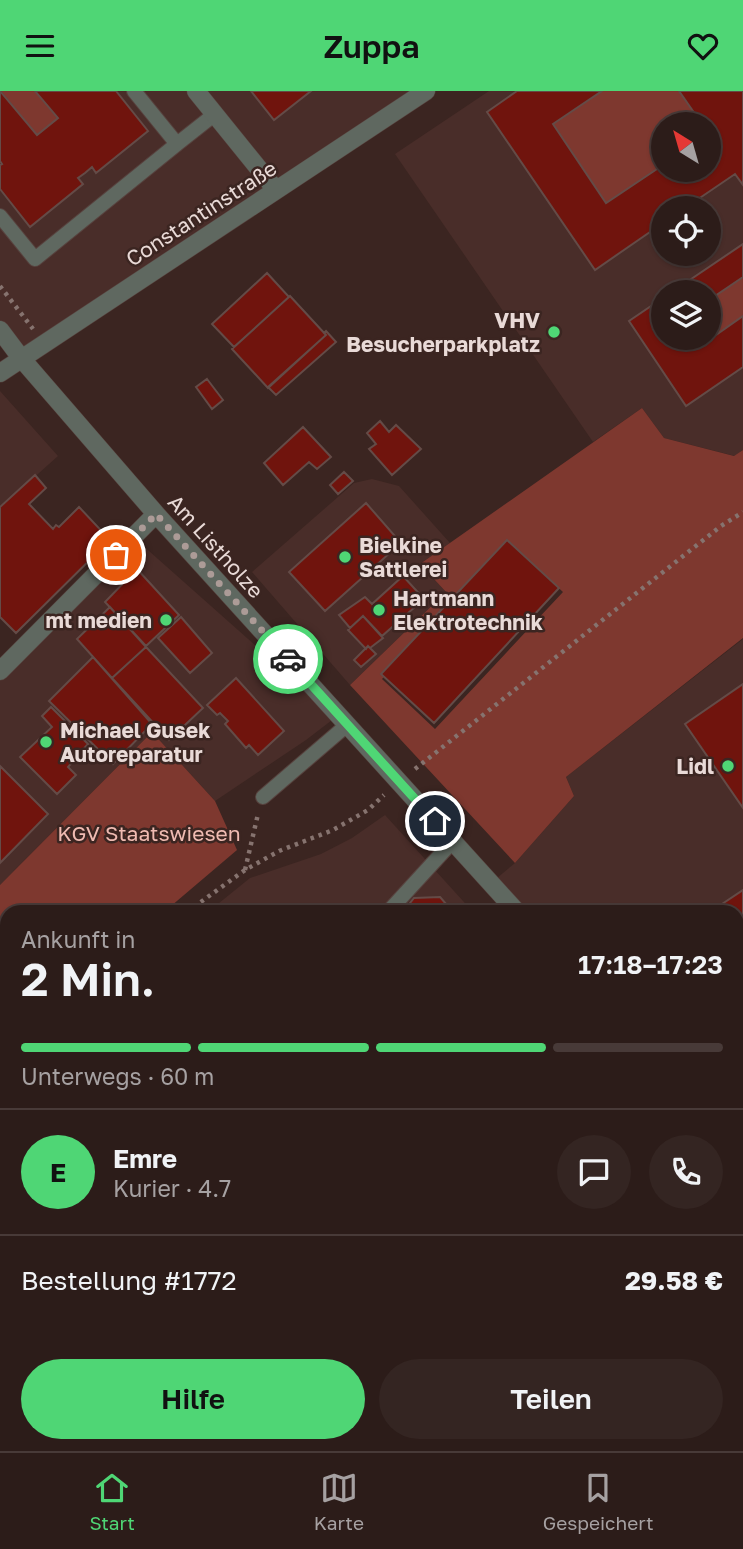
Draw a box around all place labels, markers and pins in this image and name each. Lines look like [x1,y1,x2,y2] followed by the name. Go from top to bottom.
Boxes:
[346,307,540,357] place label: VHV Besucherparkplatz
[546,324,562,340] marker: VHV Besucherparkplatz
[86,525,146,585] pin
[359,532,447,582] place label: Bielkine Sattlerei
[337,549,353,565] marker: Bielkine Sattlerei
[393,585,543,635] place label: Hartmann Elektrotechnik
[371,602,387,618] marker: Hartmann Elektrotechnik
[45,607,152,633] place label: mt medien
[158,612,174,628] marker: mt medien
[60,717,210,767] place label: Michael Gusek Autoreparatur
[38,734,54,750] marker: Michael Gusek Autoreparatur
[676,753,714,779] place label: Lidl
[720,758,736,774] marker: Lidl
[405,791,465,851] pin

